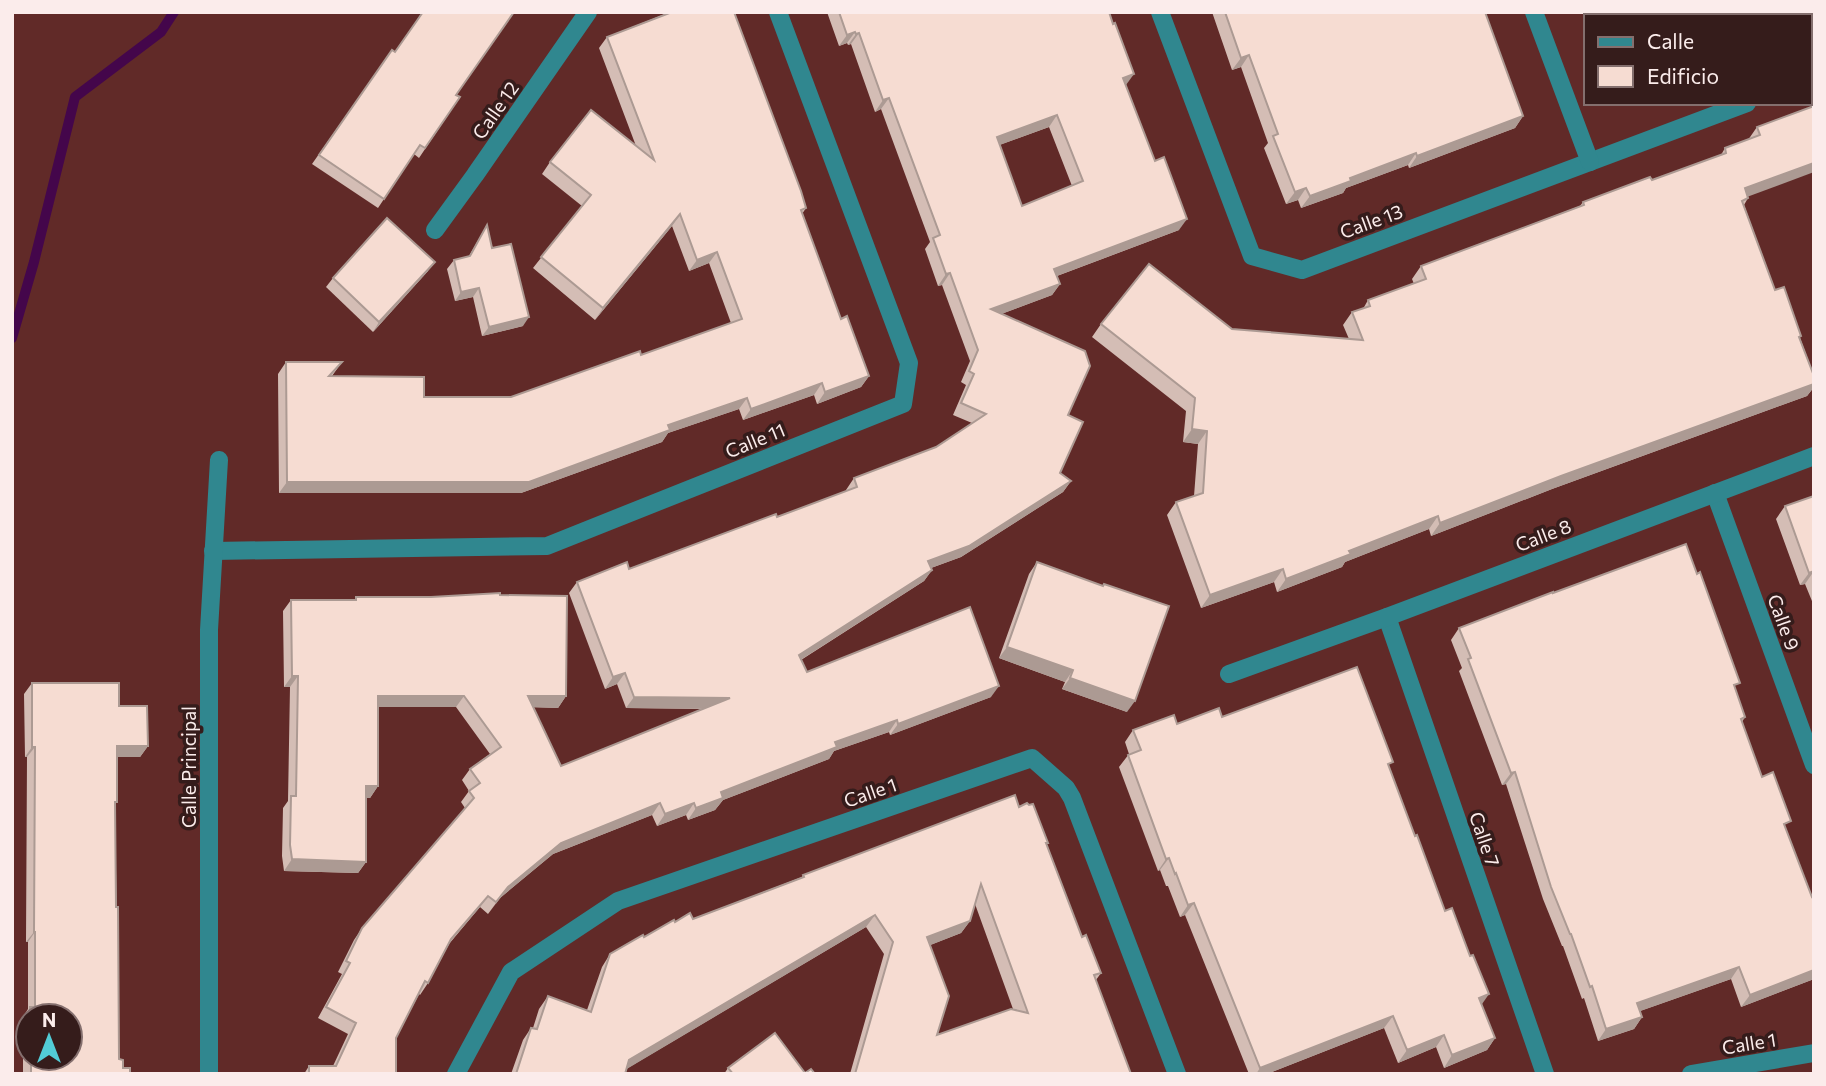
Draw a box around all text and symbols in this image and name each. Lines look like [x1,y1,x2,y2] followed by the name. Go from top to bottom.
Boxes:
[1584,14,1812,105] legend
[1647,28,1694,53] text: Calle
[1647,63,1719,88] text: Edificio
[467,77,523,143] street label: Calle 12
[1336,199,1406,243] street label: Calle 13
[722,418,788,462] street label: Calle 11
[1512,514,1574,556] street label: Calle 8
[1763,591,1805,653] street label: Calle 9
[177,706,200,828] street label: Calle Principal
[841,772,899,812] street label: Calle 1
[1465,809,1505,869] street label: Calle 7
[14,1002,84,1072] north arrow
[42,1008,56,1031] text: N
[1720,1027,1778,1059] street label: Calle 1

